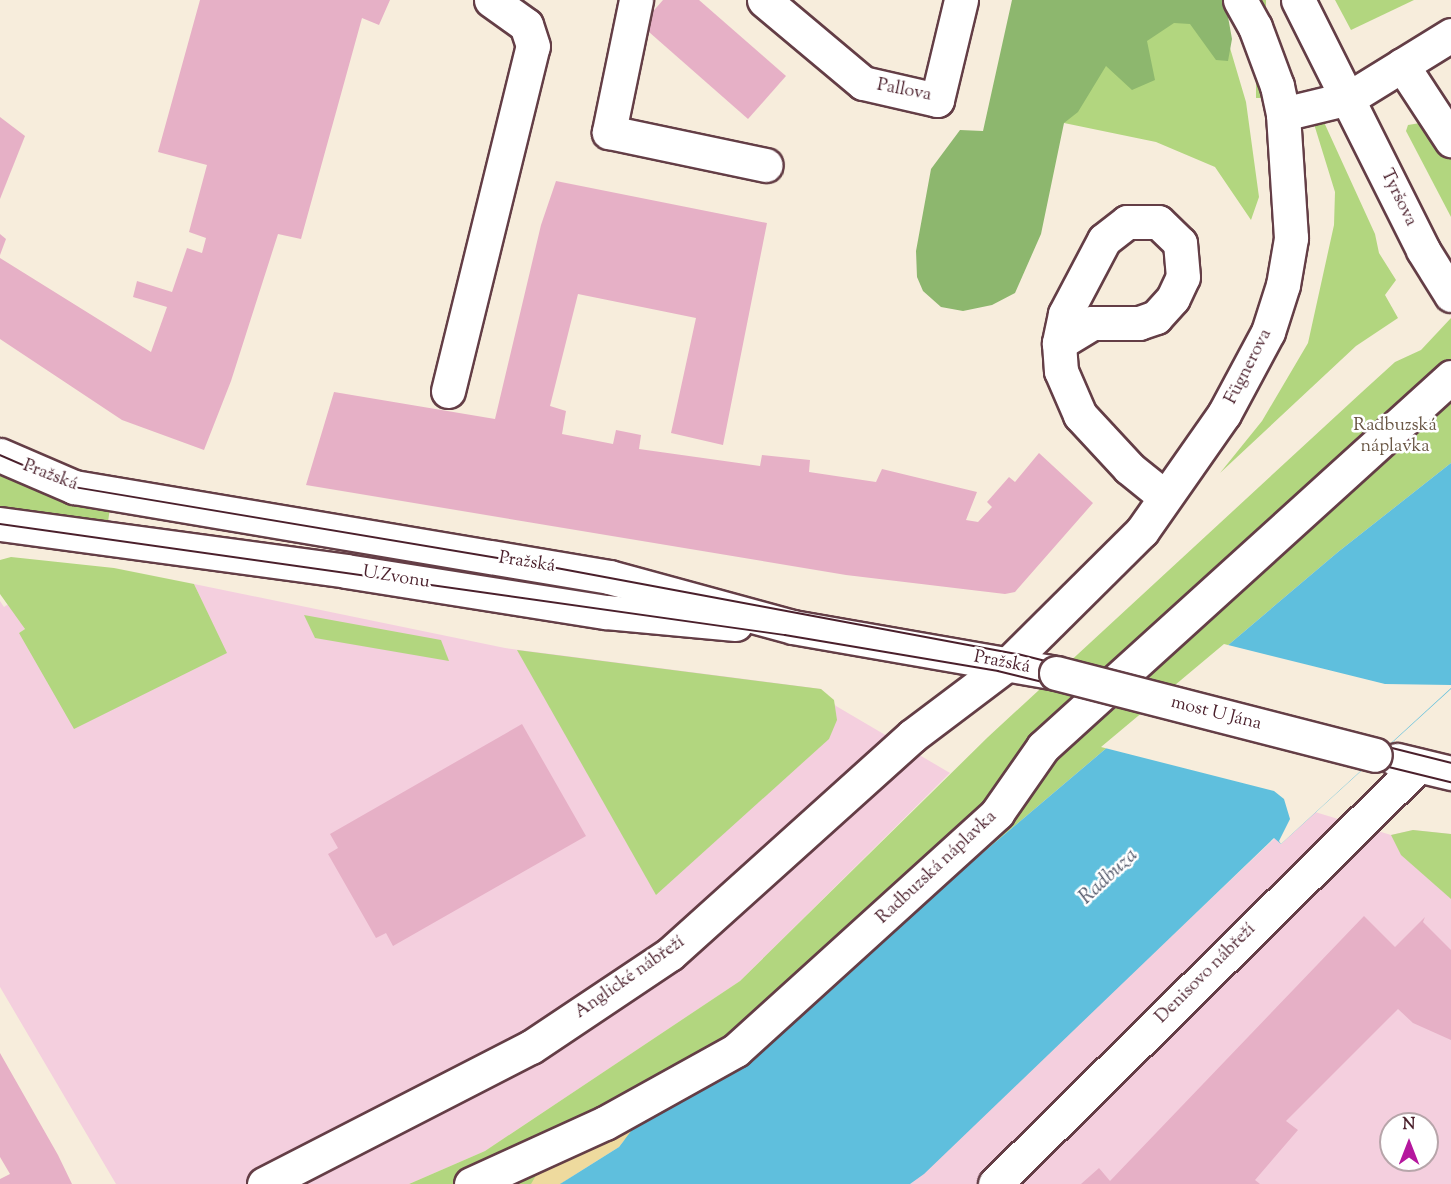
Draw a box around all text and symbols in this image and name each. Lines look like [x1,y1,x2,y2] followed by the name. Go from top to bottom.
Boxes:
[875,75,933,107] street label: Pallova
[1375,166,1421,230] street label: Tyršova
[1221,326,1277,408] street label: Fügnerova
[1353,416,1437,458] park label: Radbuzská náplavka
[20,456,80,496] street label: Pražská
[497,548,557,578] street label: Pražská
[361,562,431,594] street label: U Zvonu
[972,647,1032,679] street label: Pražská
[1168,692,1264,736] street label: most U Jána
[872,807,1002,929] street label: Radbuzská náplavka
[1075,844,1143,910] water label: Radbuza
[1151,919,1261,1029] street label: Denisovo nábřeží
[571,932,689,1024] street label: Anglické nábřeží
[1379,1112,1439,1172] north arrow
[1403,1114,1415,1137] text: N

